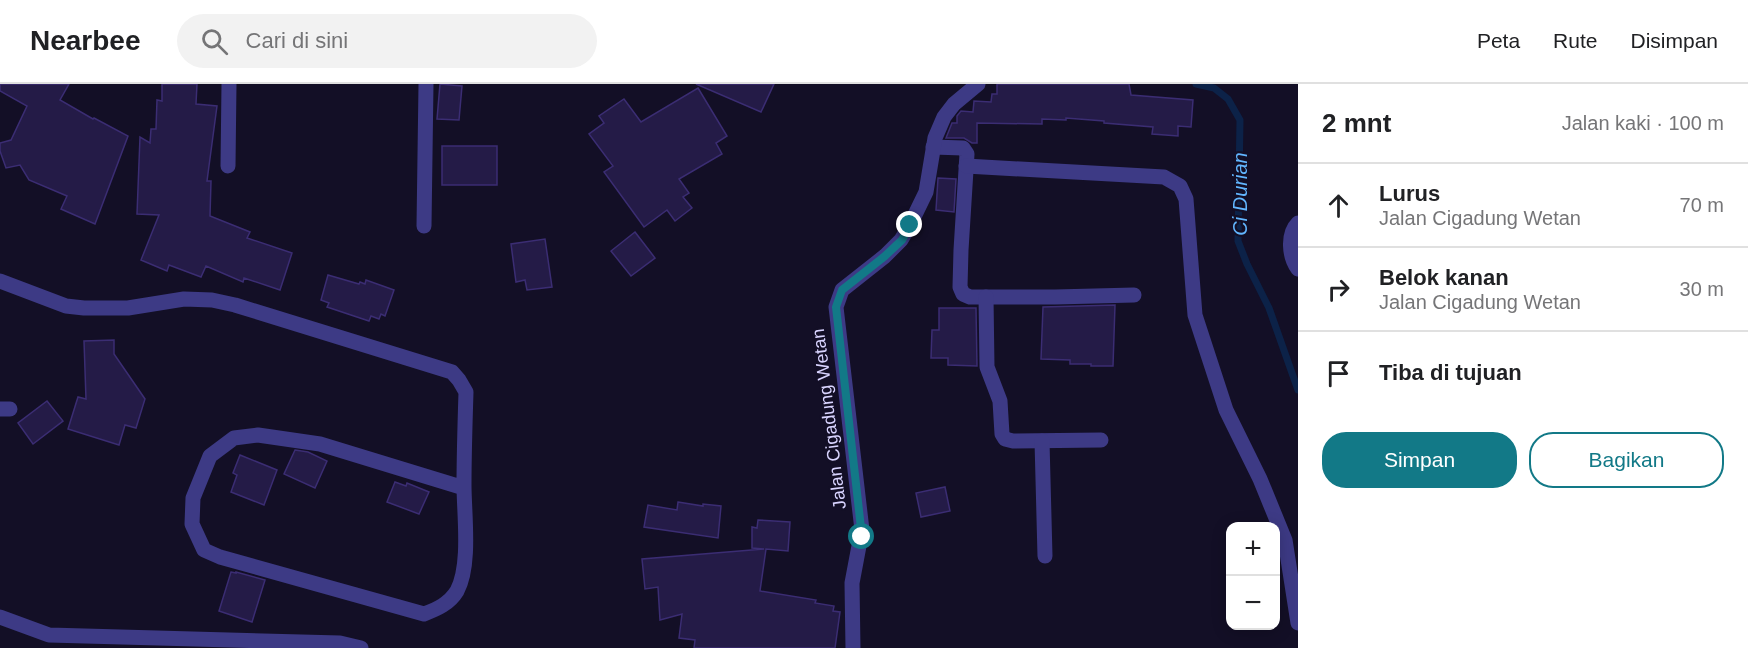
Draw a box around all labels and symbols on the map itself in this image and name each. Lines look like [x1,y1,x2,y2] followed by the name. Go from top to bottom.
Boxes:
[1229,152,1251,236] water label: Ci Durian
[896,211,922,237] route end
[808,328,850,510] street label: Jalan Cigadung Wetan
[848,523,874,549] route start

